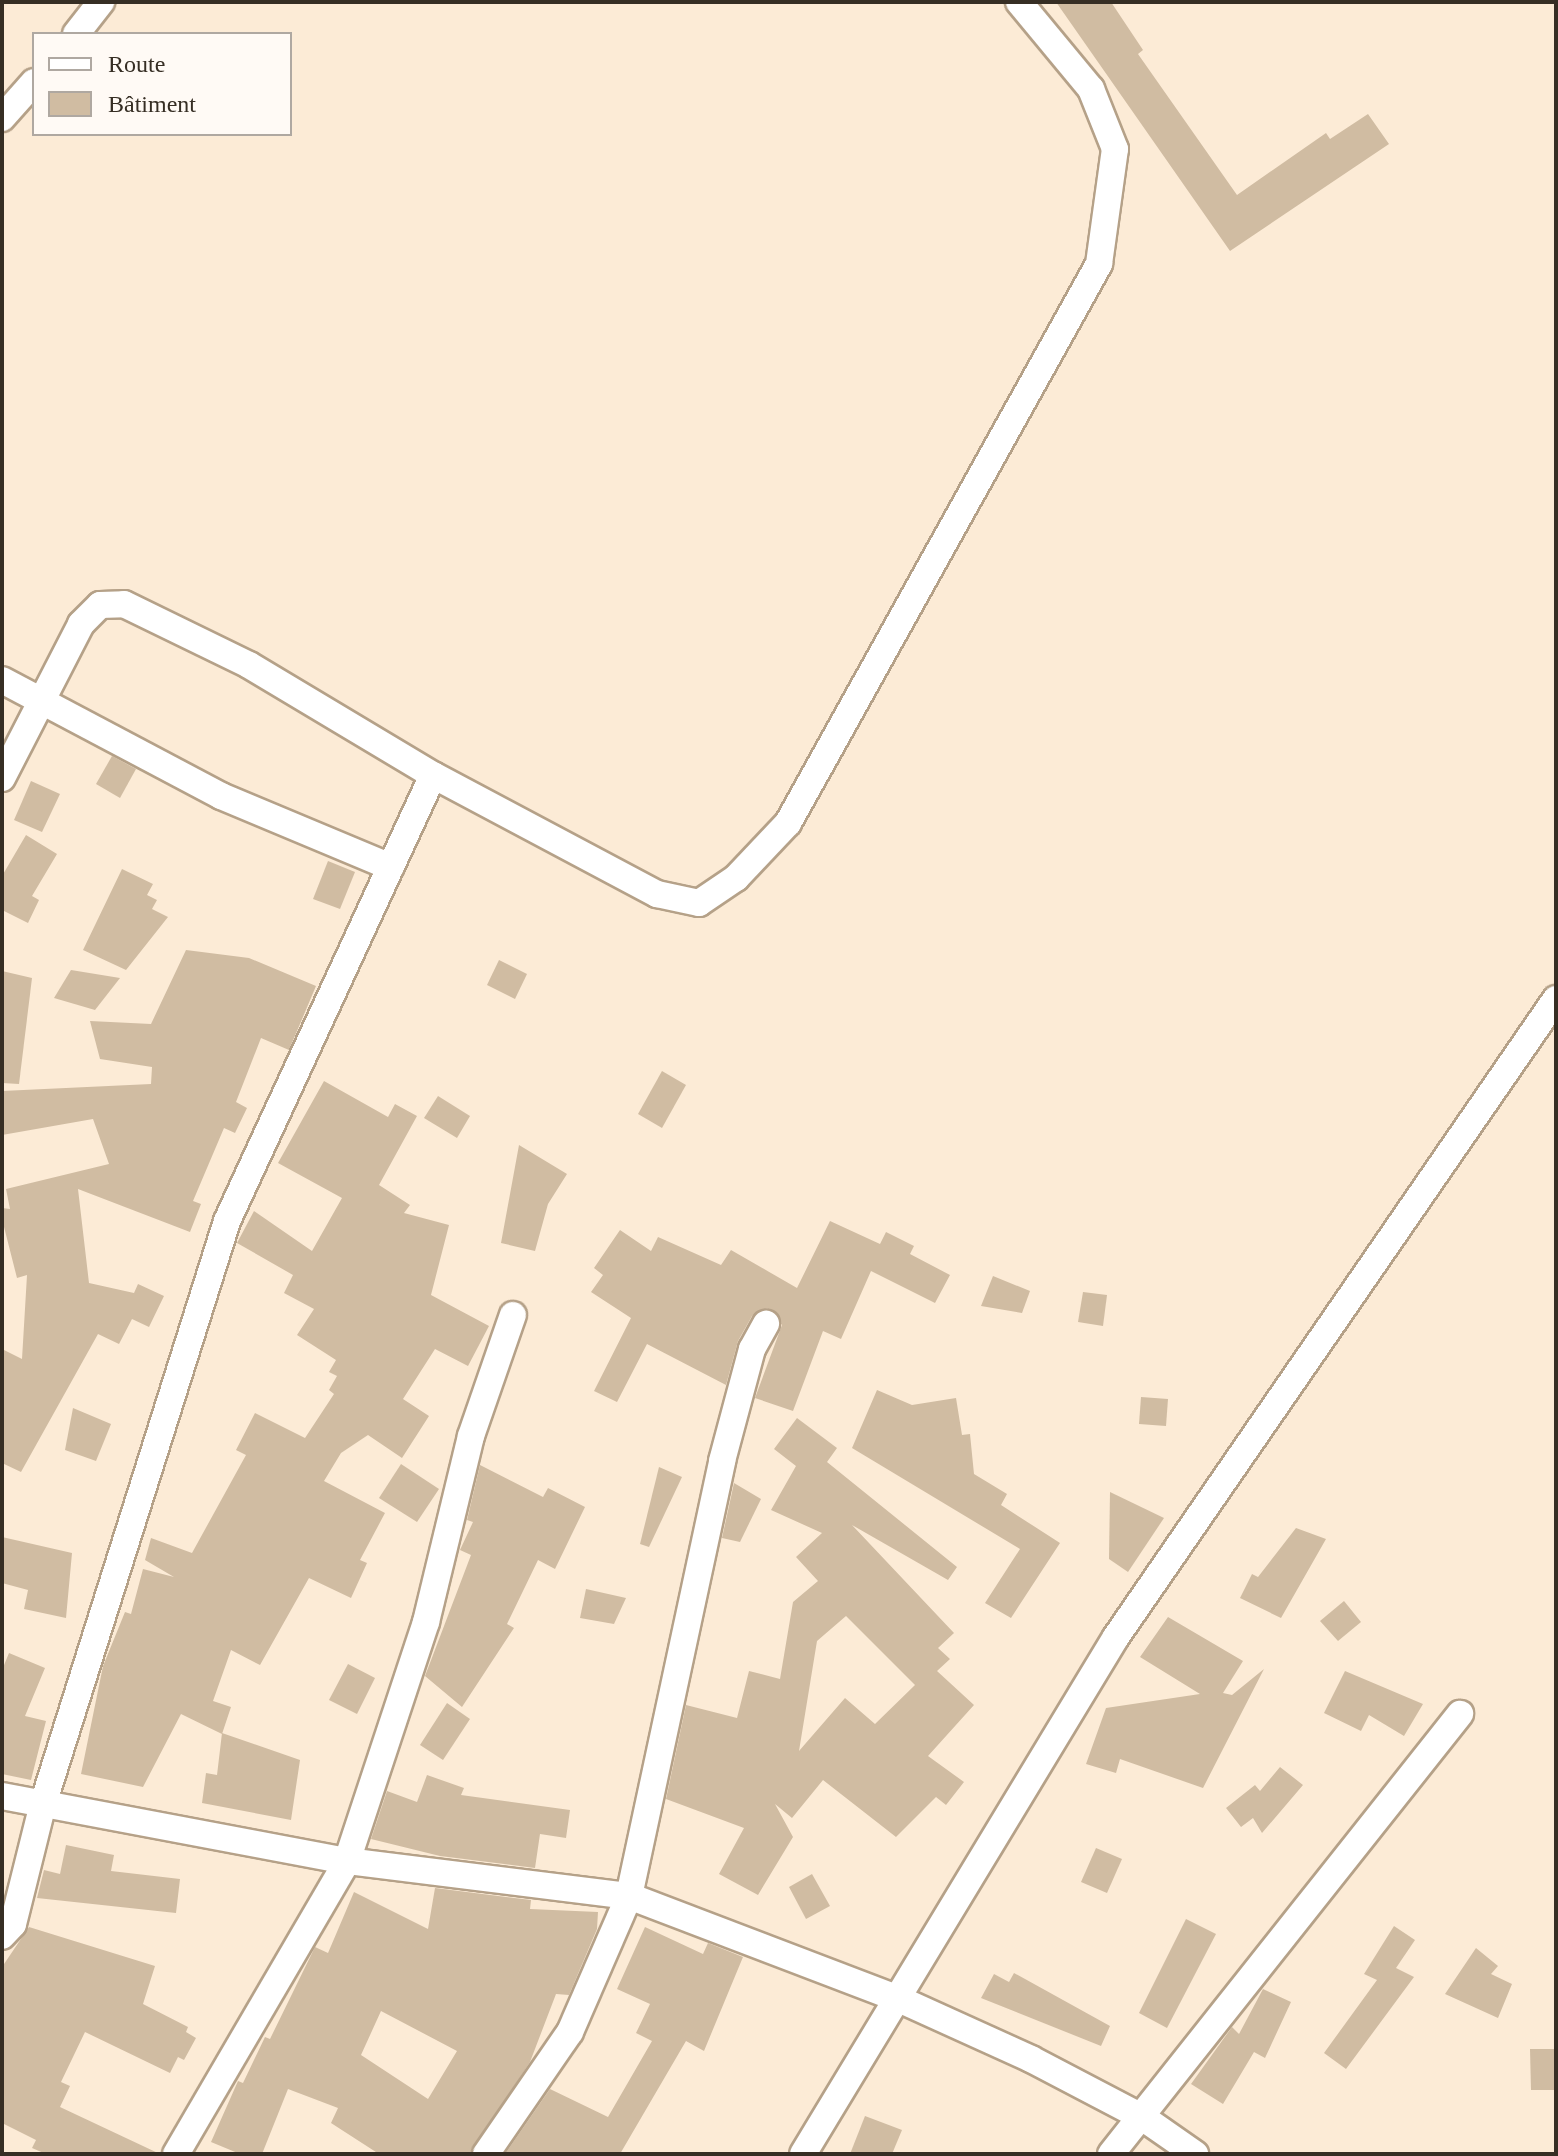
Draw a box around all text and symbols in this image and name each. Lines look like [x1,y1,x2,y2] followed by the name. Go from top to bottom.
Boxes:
[32,32,292,136] legend
[108,51,165,77] text: Route
[108,91,196,117] text: Bâtiment

